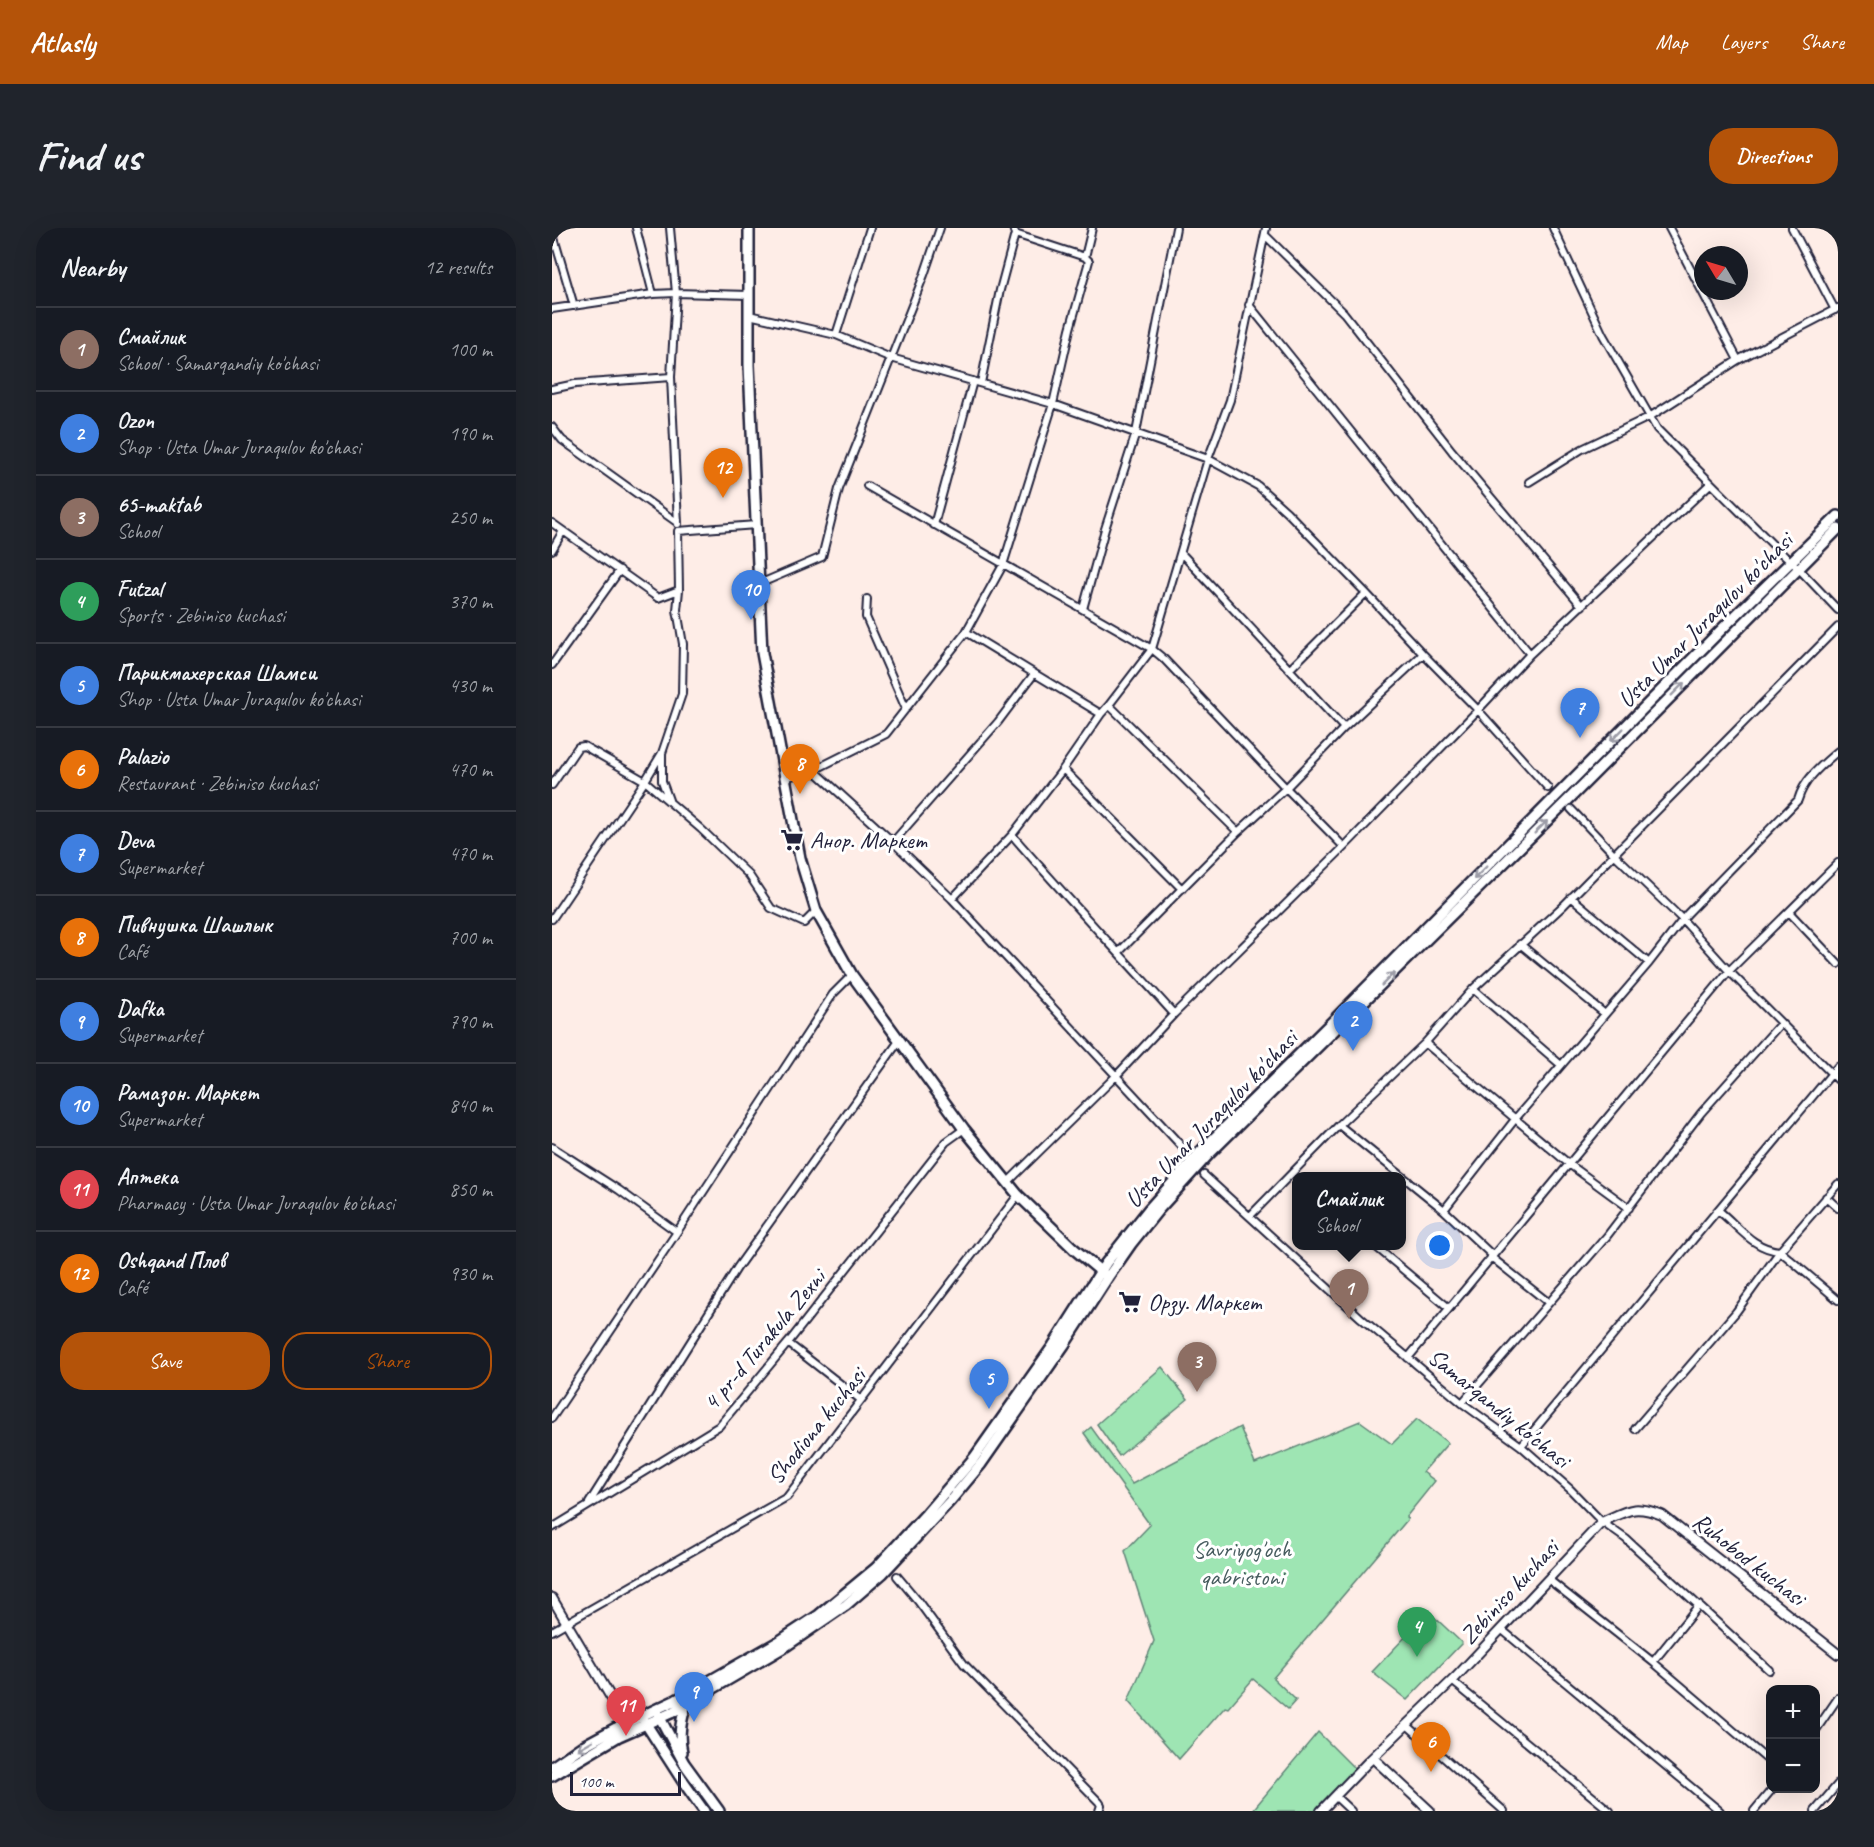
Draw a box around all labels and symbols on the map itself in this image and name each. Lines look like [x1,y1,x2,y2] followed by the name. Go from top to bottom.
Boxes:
[1694,246,1748,300] north arrow
[704,448,742,498] pin: 12
[1611,524,1801,714] street label: Usta Umar Juraqulov ko'chasi
[732,570,770,620] pin: 10
[1671,681,1686,696] one-way arrow
[1560,688,1600,738] pin: 7
[1610,727,1625,742] one-way arrow
[780,744,820,794] pin: 8
[1534,820,1549,834] one-way arrow
[810,825,927,855] place label: Анор. Маркет
[779,827,805,853] supermarket icon: Анор. Маркет
[1473,865,1488,880] one-way arrow
[1380,972,1395,987] one-way arrow
[1334,1002,1372,1051] pin: 2
[1118,1022,1305,1214] street label: Usta Umar Juraqulov ko'chasi
[1425,1231,1454,1260] your location
[696,1261,834,1417] street label: 4 pr-d Turakula Zexni
[1330,1270,1368,1319] pin: 1
[1148,1287,1262,1317] place label: Орзу. Маркет
[1117,1289,1143,1315] supermarket icon: Орзу. Маркет
[1178,1342,1216,1392] pin: 3
[1422,1342,1578,1476] street label: Samarqandiy ko'chasi
[760,1360,874,1490] street label: Shodiona kuchasi
[970,1360,1008,1409] pin: 5
[1687,1506,1814,1614] street label: Ruhobod kuchasi
[1453,1532,1567,1650] street label: Zebiniso kuchasi
[1193,1534,1292,1592] park label: Savriyog'och qabristoni
[1398,1608,1436,1657] pin: 4
[674,1672,714,1722] pin: 9
[606,1686,646,1736] pin: 11
[1412,1722,1450,1772] pin: 6
[577,1740,594,1752] one-way arrow
[570,1769,681,1796] scale bar

